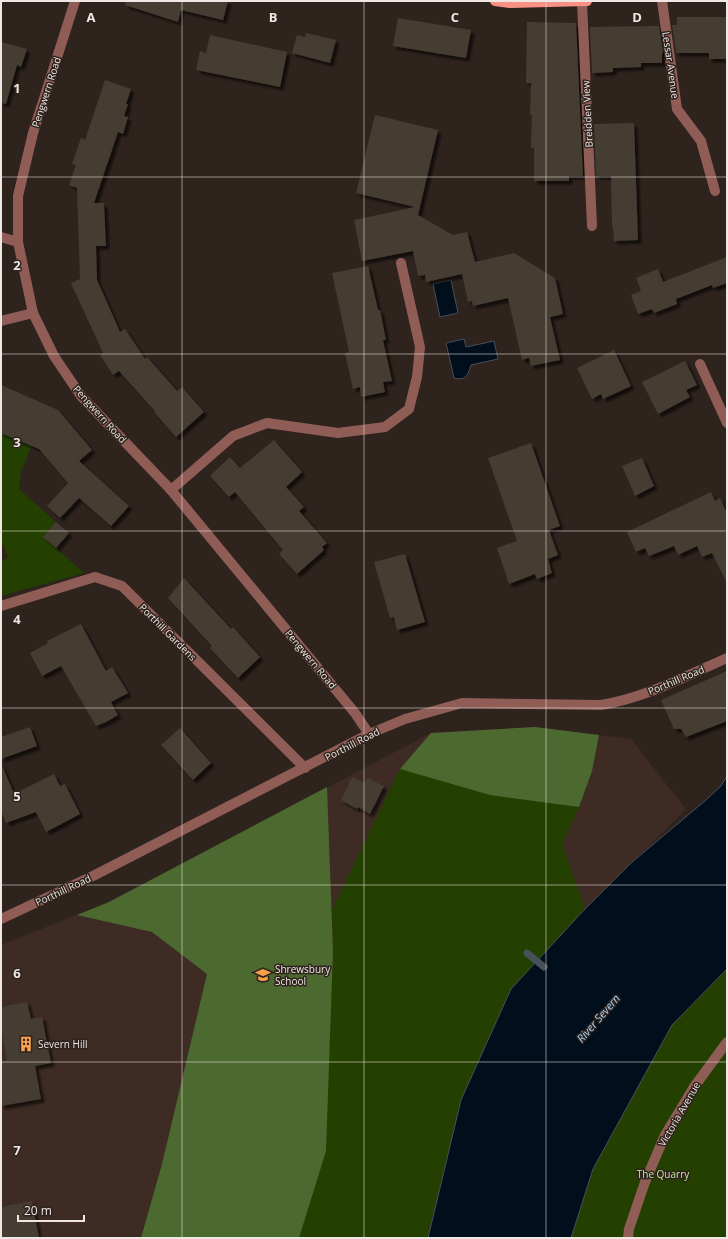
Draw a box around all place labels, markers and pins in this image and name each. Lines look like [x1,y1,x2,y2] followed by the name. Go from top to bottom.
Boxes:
[275,962,331,988] place label: Shrewsbury School
[254,966,272,984] school or university icon: Shrewsbury School
[17,1035,35,1053] building icon: Severn Hill
[38,1037,87,1051] place label: Severn Hill

